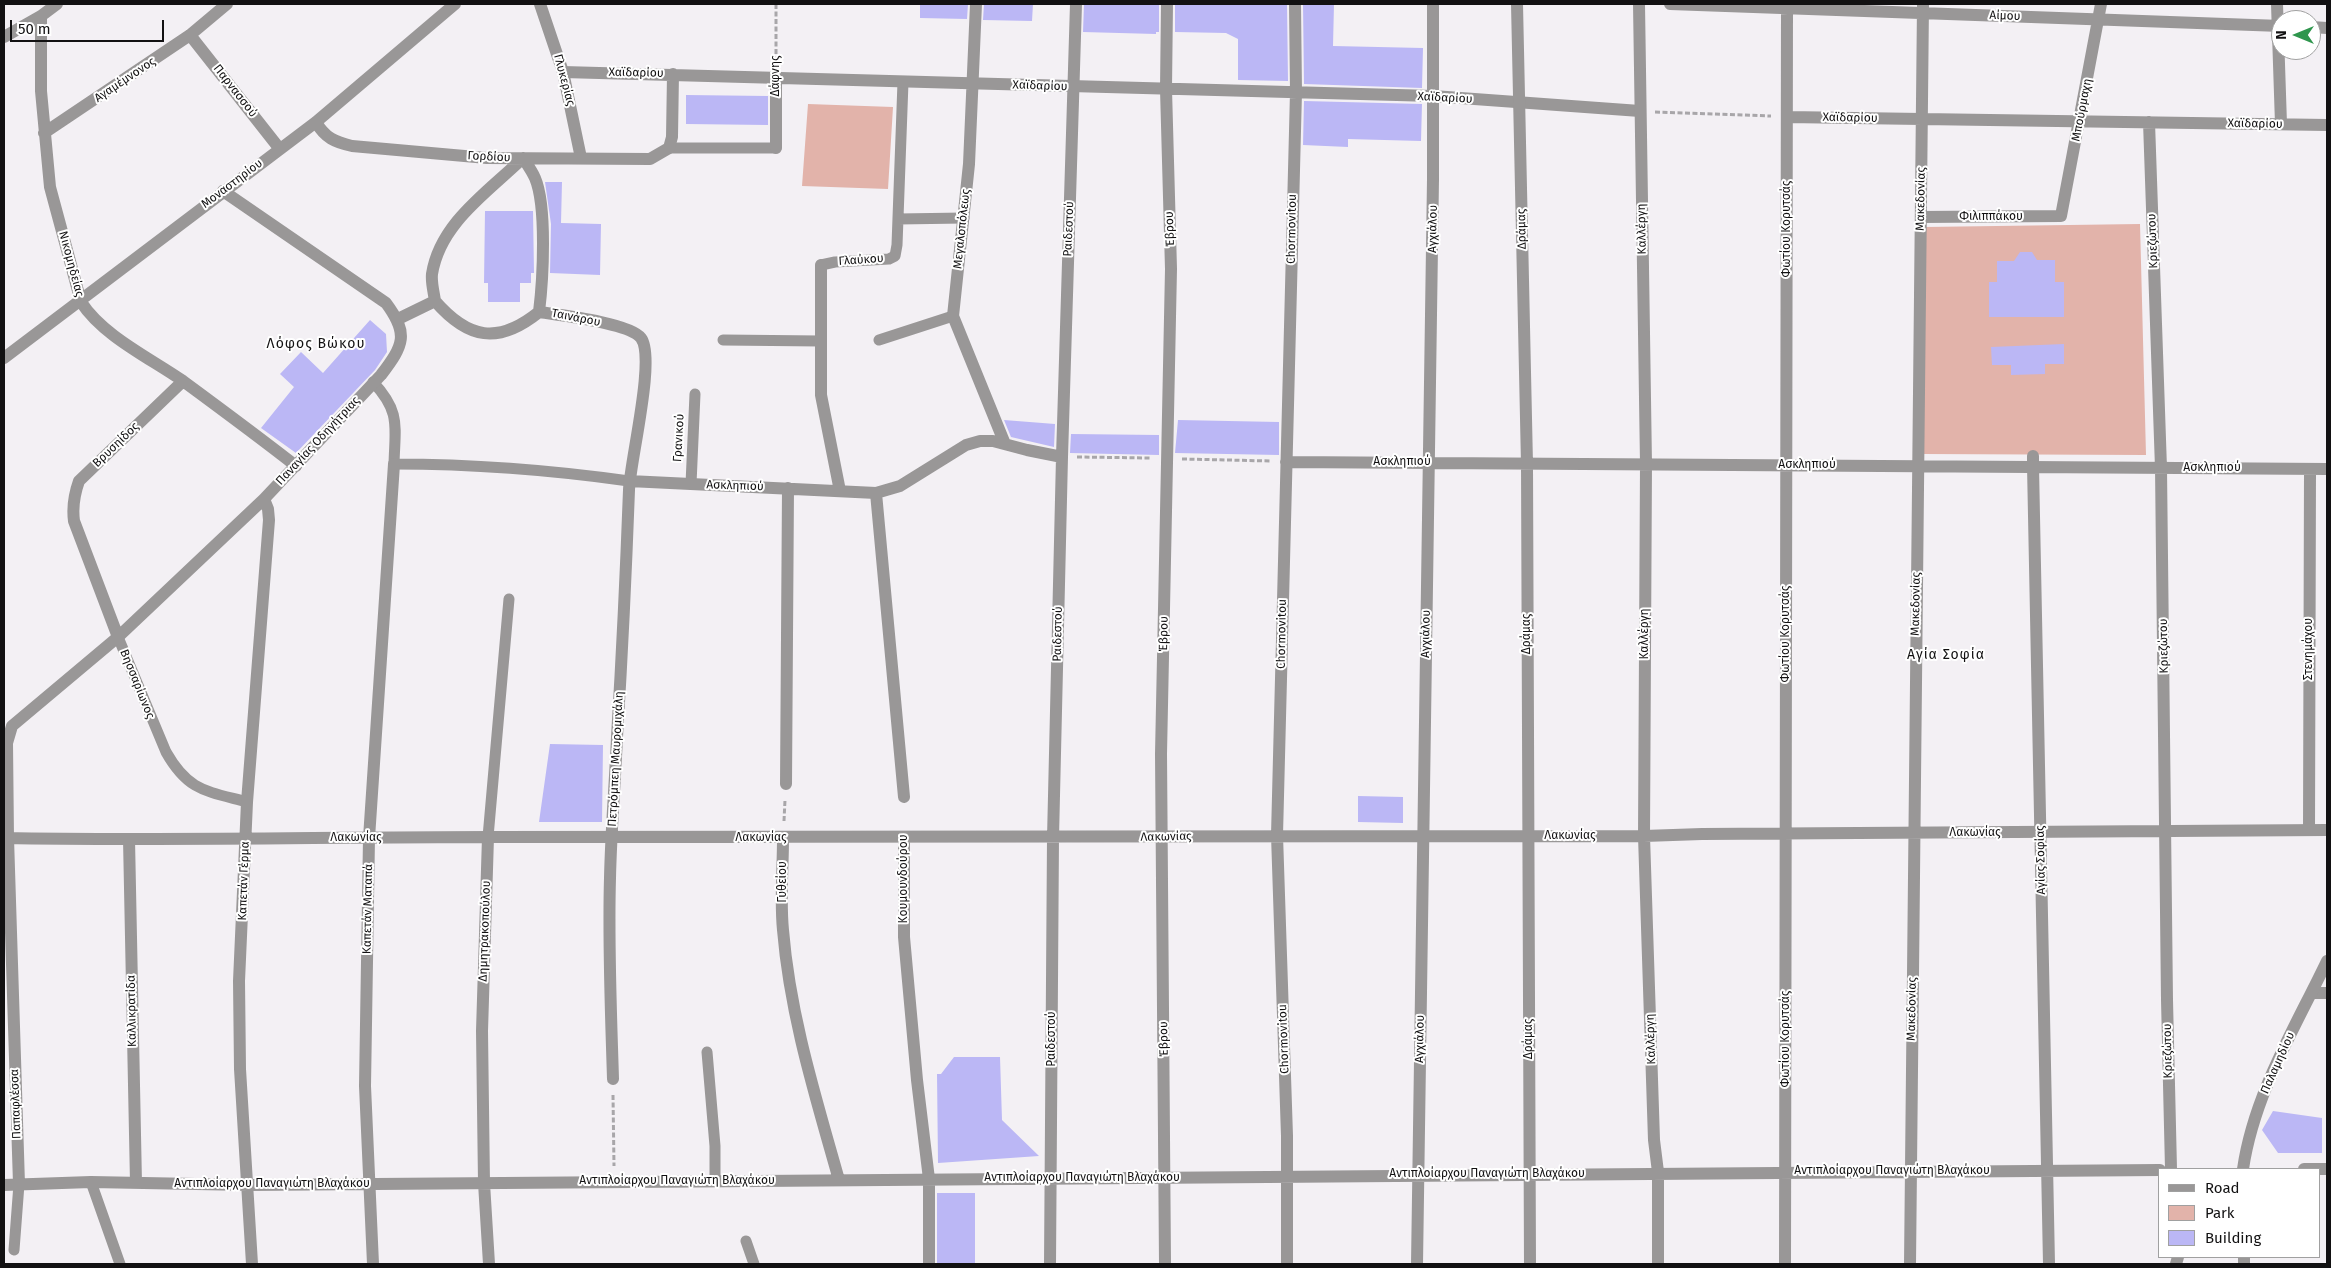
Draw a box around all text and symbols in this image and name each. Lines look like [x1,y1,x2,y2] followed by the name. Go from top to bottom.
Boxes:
[1989,8,2021,24] street label: Αίμου
[12,10,166,42] scale bar
[2271,10,2321,60] north arrow
[18,20,51,38] text: 50 m
[2273,30,2290,40] text: N
[550,53,578,107] street label: Γλυκερίας
[92,54,158,106] street label: Αγαμέμνονος
[769,55,783,97] street label: Δάφνης
[210,62,260,120] street label: Παρνασσού
[608,65,664,81] street label: Χαϊδαρίου
[2069,77,2095,143] street label: Μπούρμαχη
[1012,78,1068,94] street label: Χαϊδαρίου
[1417,89,1473,107] street label: Χαϊδαρίου
[1822,110,1878,126] street label: Χαϊδαρίου
[2227,116,2283,132] street label: Χαϊδαρίου
[467,149,511,165] street label: Γορδίου
[199,156,265,212] street label: Μοναστηρίου
[1913,167,1929,231] street label: Μακεδονίας
[1780,181,1794,277] street label: Φωτίου Κορυτσάς
[951,188,973,270] street label: Μεγαλοπόλεως
[1284,194,1300,264] street label: Chormovitou
[1061,201,1077,257] street label: Ραιδεστού
[1634,203,1650,255] street label: Καλλέργη
[1425,205,1441,253] street label: Αγχιάλου
[1514,209,1530,249] street label: Δράμας
[1959,210,2023,224] street label: Φιλιππάκου
[1162,211,1178,247] street label: Έβρου
[2145,213,2161,269] street label: Κριεζώτου
[55,230,87,298] street label: Νικομηδείας
[838,251,884,269] street label: Γλαύκου
[550,306,602,330] street label: Ταινάρου
[265,336,367,352] district label: Λόφος Βώκου
[273,394,363,488] street label: Παναγίας Οδηγήτριας
[671,413,687,463] street label: Γρανικού
[90,420,142,470] street label: Βρυσηίδος
[1373,455,1431,469] street label: Ασκληπιού
[1778,458,1836,472] street label: Ασκληπιού
[2183,461,2241,475] street label: Ασκληπιού
[706,478,764,494] street label: Ασκληπιού
[1908,572,1924,636] street label: Μακεδονίας
[1779,586,1793,682] street label: Φωτίου Κορυτσάς
[1274,599,1290,669] street label: Chormovitou
[1050,606,1066,662] street label: Ραιδεστού
[1638,608,1652,660] street label: Καλλέργη
[1418,610,1434,658] street label: Αγχιάλου
[1520,614,1534,654] street label: Δράμας
[1156,616,1172,652] street label: Έβρου
[2156,618,2172,674] street label: Κριεζώτου
[2302,618,2316,680] street label: Στενημάχου
[117,647,157,721] street label: Βησσαρίωνος
[1906,647,1986,663] district label: Αγία Σοφία
[605,691,627,827] street label: Πετρόμπεη Μαυρομιχάλη
[2033,825,2049,895] street label: Αγίας Σοφίας
[1949,826,2001,840] street label: Λακωνίας
[1140,829,1192,845] street label: Λακωνίας
[1544,829,1596,843] street label: Λακωνίας
[330,831,382,845] street label: Λακωνίας
[735,831,787,845] street label: Λακωνίας
[897,834,911,924] street label: Κουμουνδούρου
[235,841,253,921] street label: Καπετάν Γέρμα
[776,861,790,903] street label: Γυθείου
[360,864,376,954] street label: Καπετάν Ματαπά
[476,880,494,982] street label: Δημητρακοπούλου
[124,975,140,1047] street label: Καλλικρατίδα
[1904,977,1920,1041] street label: Μακεδονίας
[1779,991,1793,1087] street label: Φωτίου Κορυτσάς
[1276,1004,1292,1074] street label: Chormovitou
[1045,1011,1059,1067] street label: Ραιδεστού
[1643,1013,1659,1065] street label: Καλλέργη
[1412,1015,1428,1063] street label: Αγχιάλου
[1522,1019,1536,1059] street label: Δράμας
[1156,1021,1172,1057] street label: Έβρου
[2160,1023,2176,1079] street label: Κριεζώτου
[2258,1030,2298,1096] street label: Παλαμηδίου
[8,1069,24,1139] street label: Παπαφλέσσα
[1794,1164,1990,1178] street label: Αντιπλοίαρχου Παναγιώτη Βλαχάκου
[1389,1167,1585,1181] street label: Αντιπλοίαρχου Παναγιώτη Βλαχάκου
[2158,1168,2321,1258] legend
[984,1171,1180,1185] street label: Αντιπλοίαρχου Παναγιώτη Βλαχάκου
[579,1174,775,1188] street label: Αντιπλοίαρχου Παναγιώτη Βλαχάκου
[174,1177,370,1191] street label: Αντιπλοίαρχου Παναγιώτη Βλαχάκου
[2205,1179,2240,1197] text: Road
[2205,1204,2235,1222] text: Park
[2205,1229,2261,1247] text: Building

